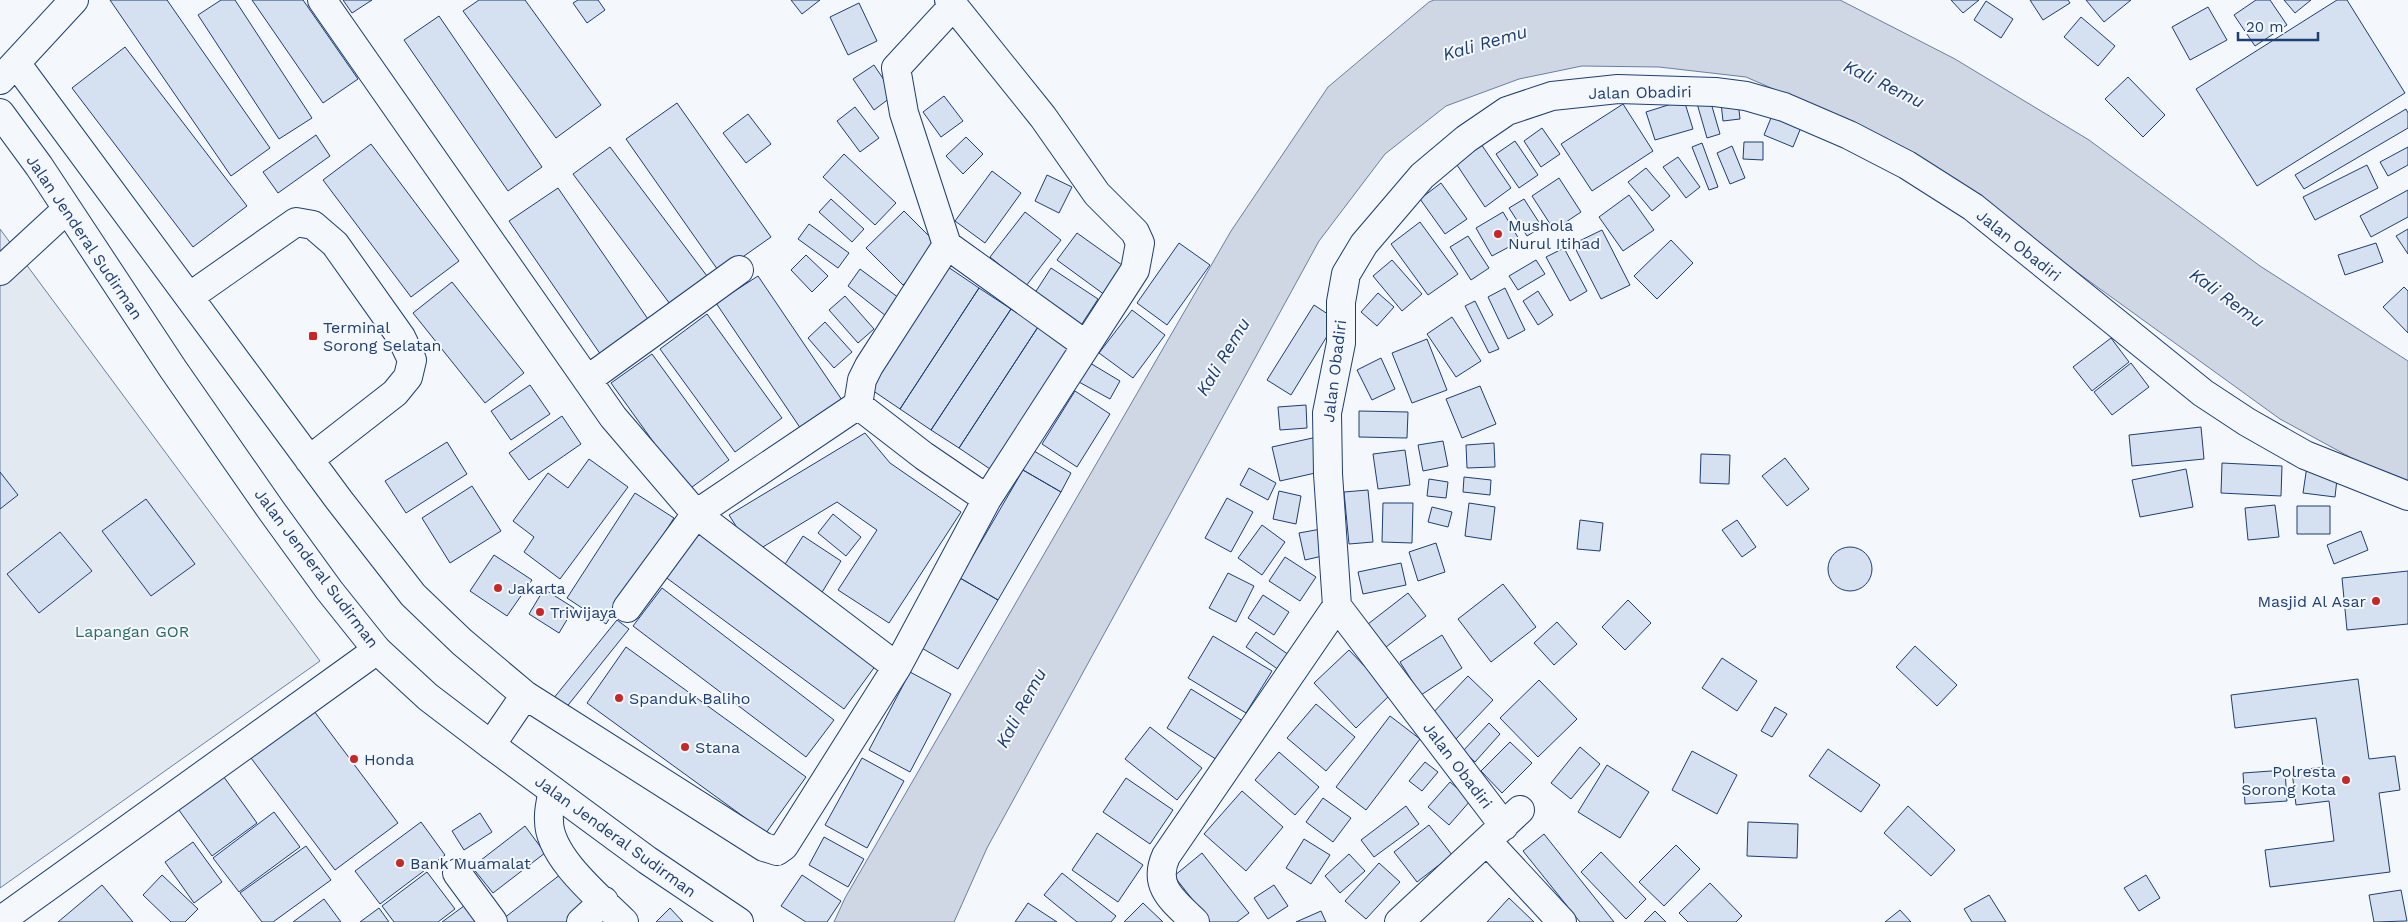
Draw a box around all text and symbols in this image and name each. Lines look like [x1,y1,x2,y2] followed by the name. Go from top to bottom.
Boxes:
[2238,10,2318,42] scale bar
[2246,18,2284,36] text: 20 m
[1440,20,1530,65] water label: Kali Remu
[1841,55,1928,112] water label: Kali Remu
[1588,82,1692,103] street label: Jalan Obadiri
[22,151,147,323] street label: Jalan Jenderal Sudirman
[1973,206,2065,285] street label: Jalan Obadiri
[1508,216,1600,253] place label: Mushola Nurul Itihad
[1492,228,1504,240] marker: Mushola Nurul Itihad
[2186,264,2269,332] water label: Kali Remu
[1191,314,1254,399] water label: Kali Remu
[323,318,441,355] place label: Terminal Sorong Selatan
[1319,319,1350,423] street label: Jalan Obadiri
[307,330,319,342] marker: Terminal Sorong Selatan
[251,485,383,652] street label: Jalan Jenderal Sudirman
[508,579,566,598] place label: Jakarta
[492,582,504,594] marker: Jakarta
[2257,592,2366,611] place label: Masjid Al Asar
[2370,595,2382,607] marker: Masjid Al Asar
[550,603,617,622] place label: Triwijaya
[534,606,546,618] marker: Triwijaya
[75,622,189,641] park label: Lapangan GOR
[991,664,1050,751] water label: Kali Remu
[629,689,750,708] place label: Spanduk Baliho
[613,692,625,704] marker: Spanduk Baliho
[1419,718,1496,812] street label: Jalan Obadiri
[695,738,740,757] place label: Stana
[679,741,691,753] marker: Stana
[364,750,414,769] place label: Honda
[348,753,360,765] marker: Honda
[2241,762,2336,799] place label: Polresta Sorong Kota
[532,772,700,901] street label: Jalan Jenderal Sudirman
[2340,774,2352,786] marker: Polresta Sorong Kota
[410,854,531,873] place label: Bank Muamalat
[394,857,406,869] marker: Bank Muamalat

